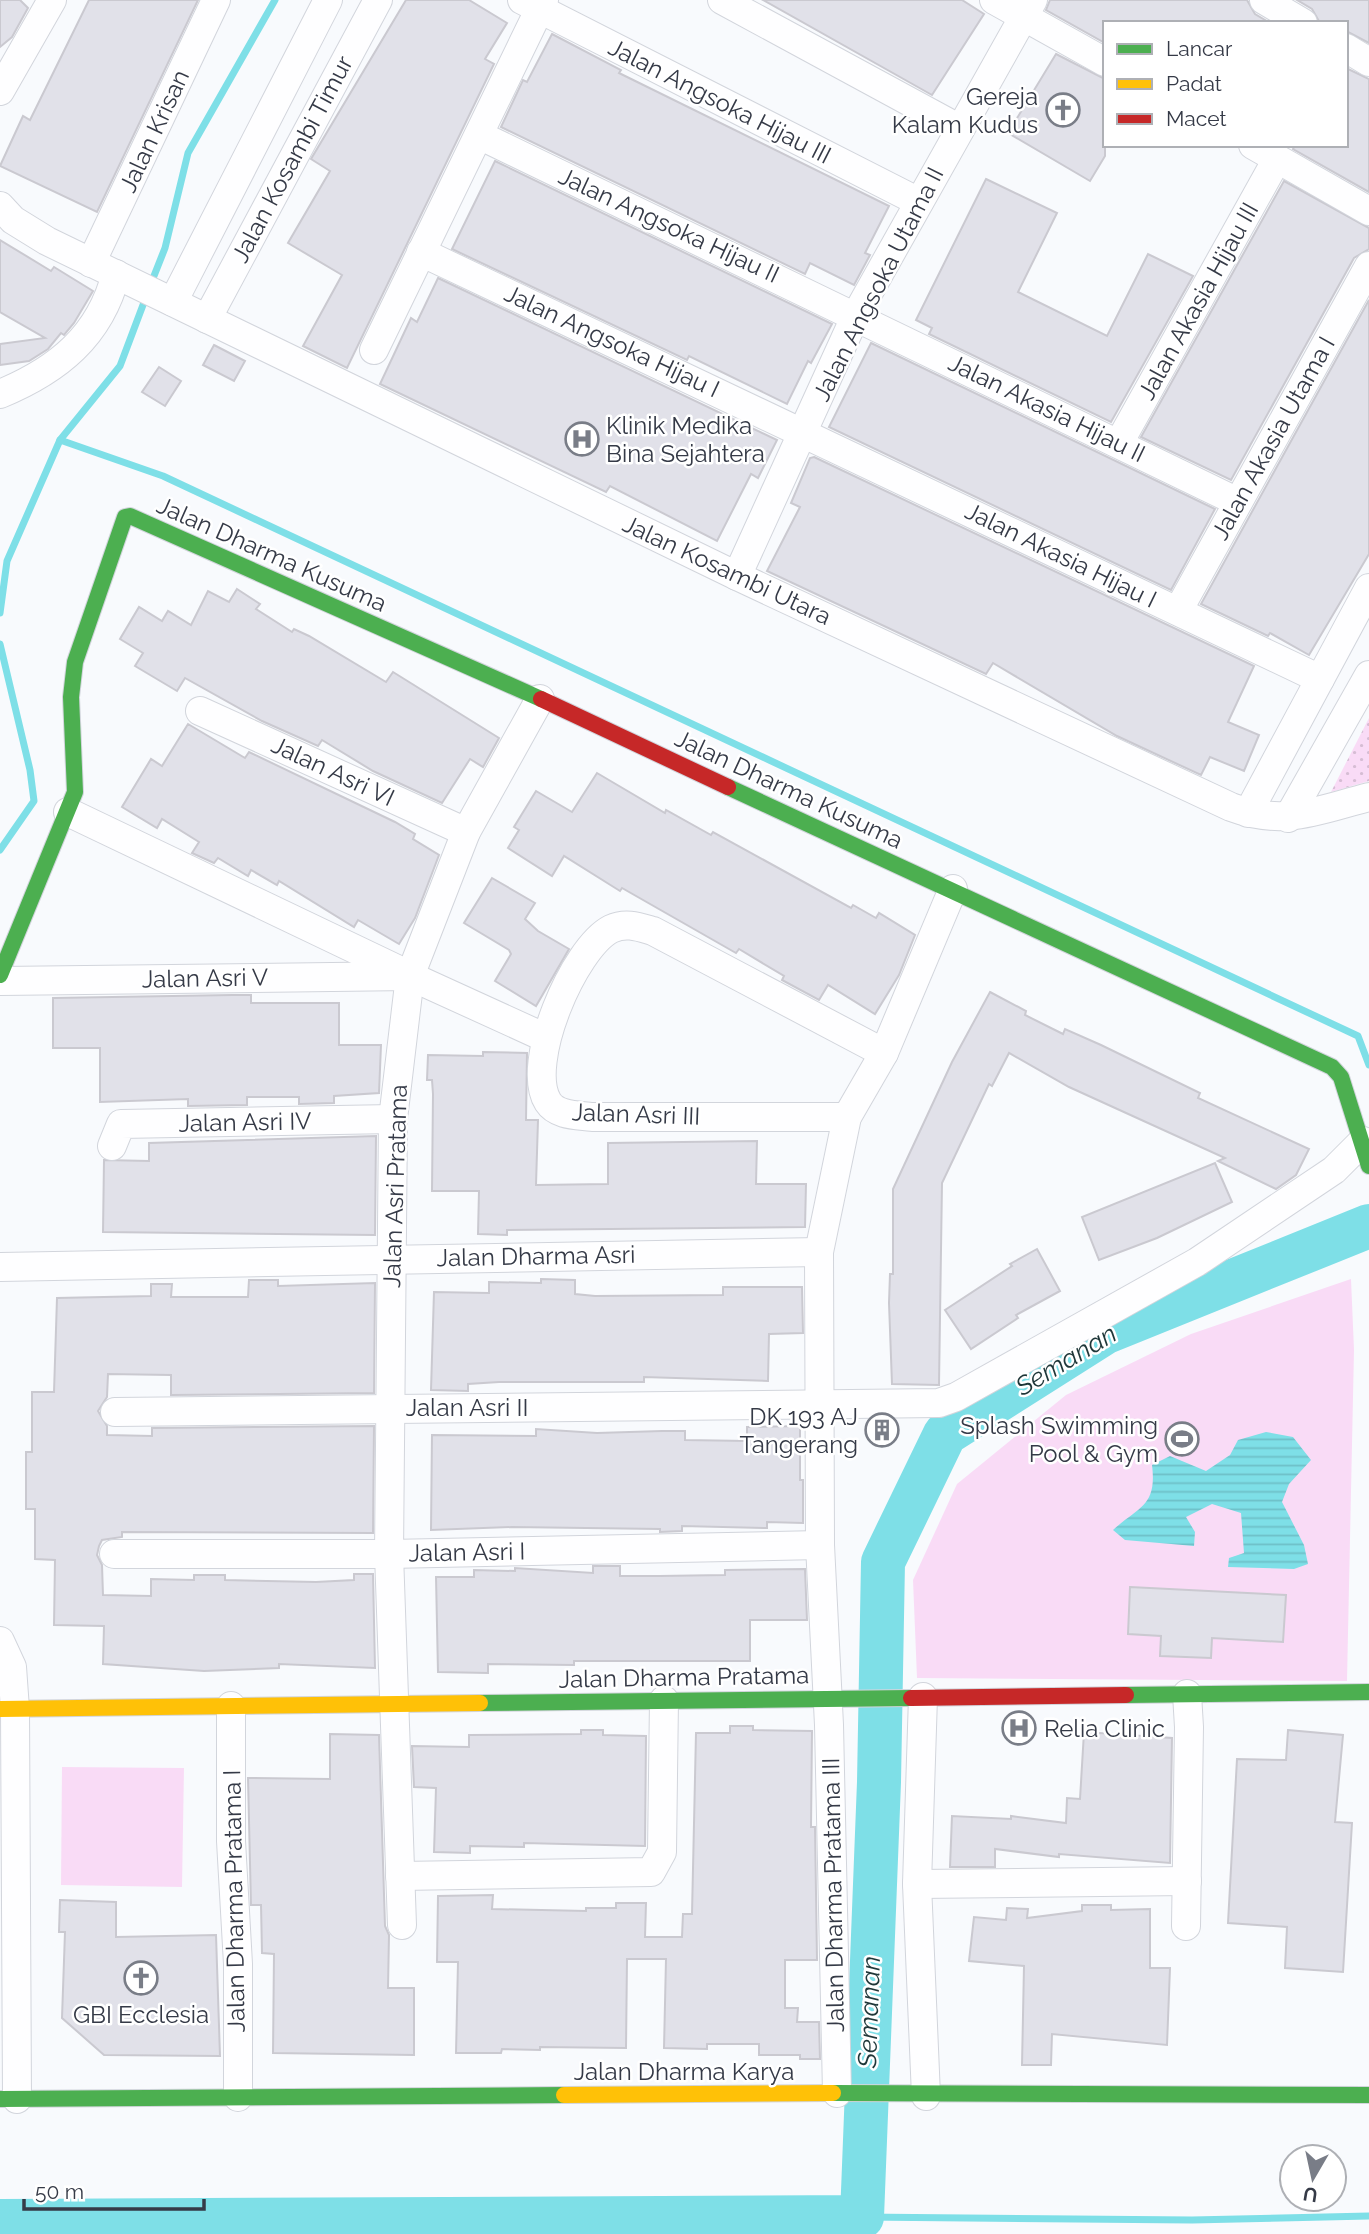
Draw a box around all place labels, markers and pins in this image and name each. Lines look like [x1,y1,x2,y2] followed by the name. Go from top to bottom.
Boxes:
[892,82,1038,139] place label: Gereja Kalam Kudus
[1044,91,1082,129] church icon: Gereja Kalam Kudus
[606,411,765,468] place label: Klinik Medika Bina Sejahtera
[563,420,601,458] hospital icon: Klinik Medika Bina Sejahtera
[740,1402,858,1459] place label: DK 193 AJ Tangerang
[863,1411,901,1449] building icon: DK 193 AJ Tangerang
[960,1411,1158,1468] place label: Splash Swimming Pool & Gym
[1163,1420,1201,1458] sports icon: Splash Swimming Pool & Gym
[1000,1709,1038,1747] hospital icon: Relia Clinic
[1044,1714,1165,1743] place label: Relia Clinic
[122,1959,160,1997] church icon: GBI Ecclesia
[73,2000,209,2029] place label: GBI Ecclesia

